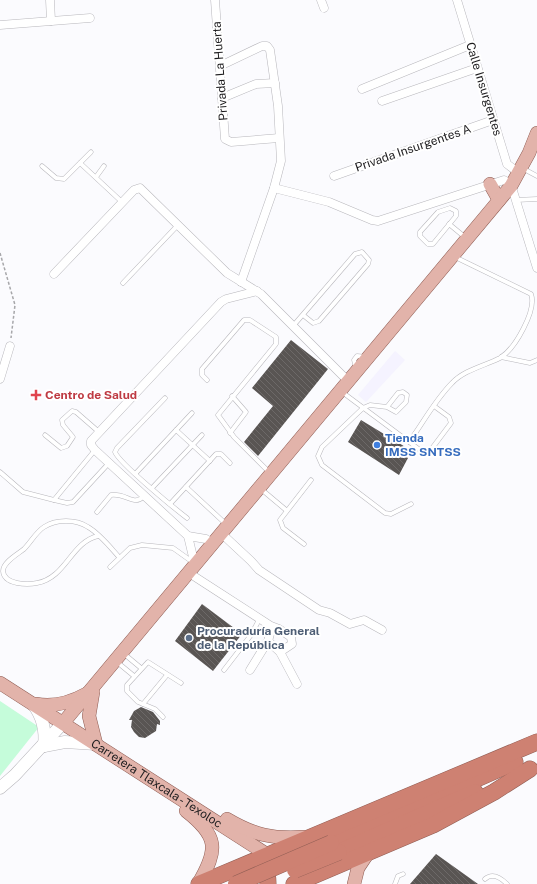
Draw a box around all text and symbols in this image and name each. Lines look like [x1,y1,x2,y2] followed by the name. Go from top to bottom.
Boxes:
[210,21,230,121] street label: Privada La Huerta
[463,40,505,138] street label: Calle Insurgentes
[353,121,473,174] street label: Privada Insurgentes A
[45,388,137,402] place label: Centro de Salud
[30,389,42,401] marker: Centro de Salud
[385,431,461,459] place label: Tienda IMSS SNTSS
[372,440,382,450] marker: Tienda IMSS SNTSS
[197,624,320,652] place label: Procuraduría General de la República
[184,633,194,643] marker: Procuraduría General de la República
[88,736,225,831] street label: Carretera Tlaxcala - Texoloc

